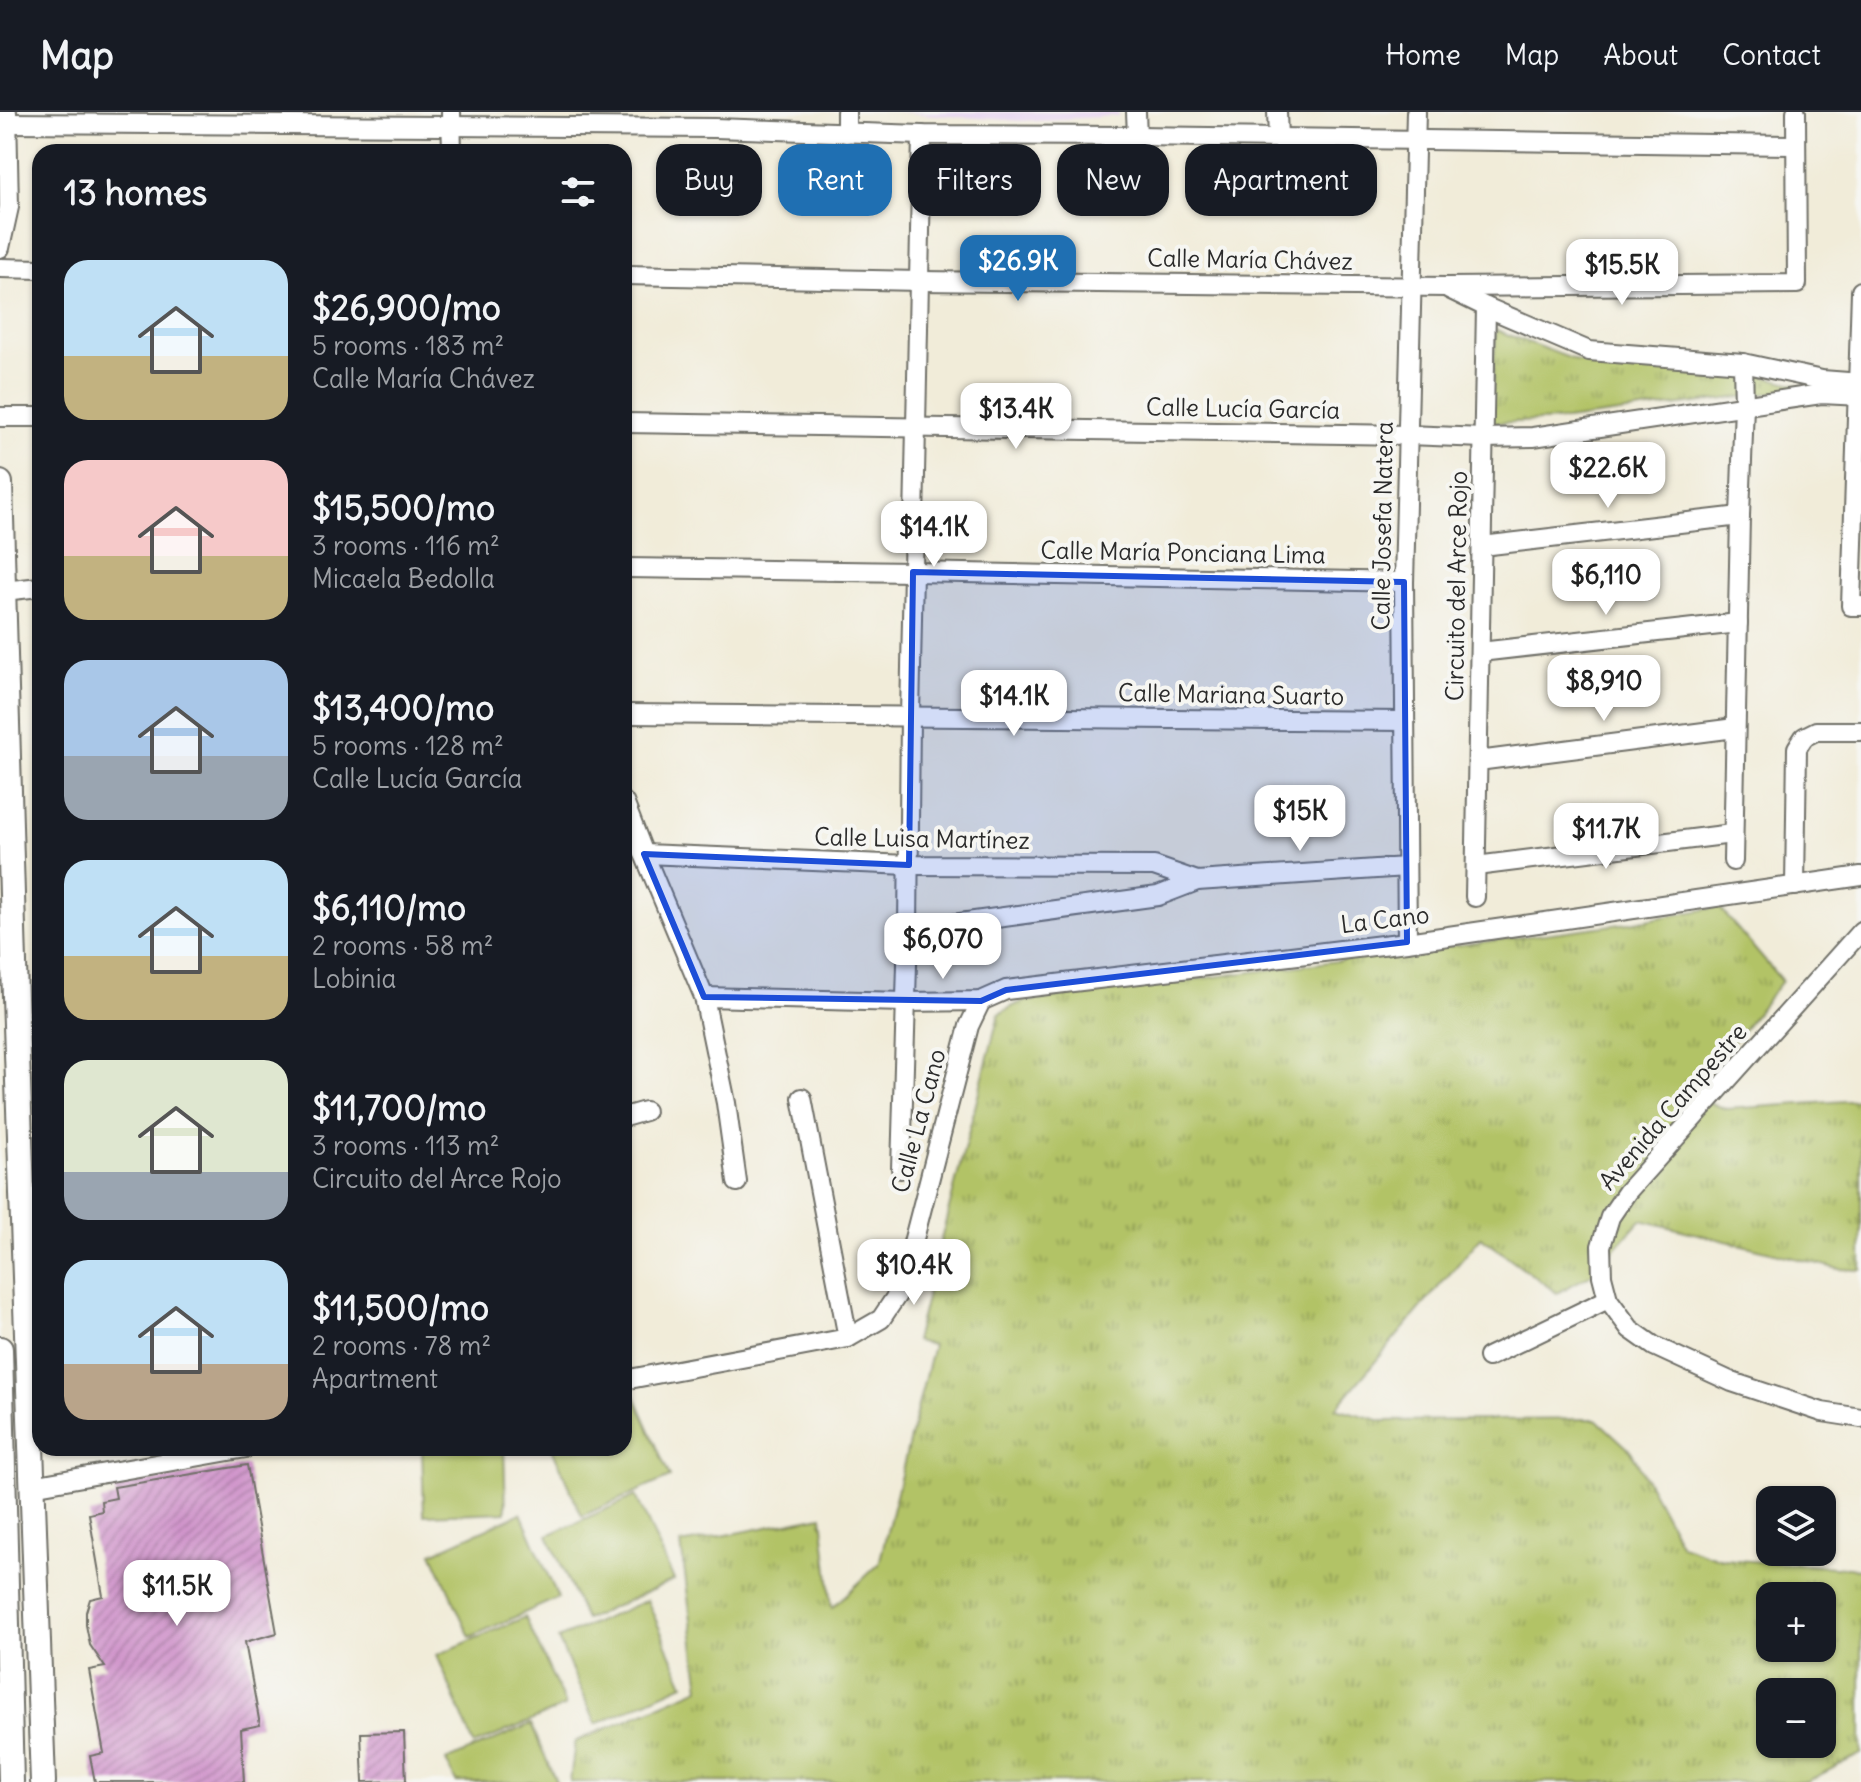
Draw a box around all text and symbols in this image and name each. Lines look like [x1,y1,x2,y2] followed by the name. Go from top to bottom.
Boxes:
[40,32,114,79] text: Map
[1385,37,1461,73] text: Home
[1505,37,1559,73] text: Map
[1603,37,1678,73] text: About
[1722,37,1821,73] text: Contact
[656,144,762,216] chip: Buy
[778,144,892,216] chip: Rent
[908,144,1041,216] chip: Filters
[1057,144,1169,216] chip: New
[1185,144,1377,216] chip: Apartment
[556,170,600,214] icon: filters
[64,171,207,214] text: 13 homes
[953,235,1083,303] pin: $26.9K
[1557,239,1687,307] pin: $15.5K
[1147,242,1353,276] street label: Calle María Chávez
[978,244,1058,277] text: $26.9K
[1584,248,1660,281] text: $15.5K
[312,286,501,329] text: $26,900/mo
[128,292,224,388] icon: home
[312,329,504,362] text: 5 rooms · 183 m²
[312,362,535,395] text: Calle María Chávez
[951,383,1081,451] pin: $13.4K
[1146,391,1340,425] street label: Calle Lucía García
[978,392,1054,425] text: $13.4K
[1365,421,1399,631] street label: Calle Josefa Natera
[1543,442,1673,510] pin: $22.6K
[1568,451,1648,484] text: $22.6K
[1439,470,1473,701] street label: Circuito del Arce Rojo
[312,486,495,529] text: $15,500/mo
[128,492,224,588] icon: home
[869,501,999,569] pin: $14.1K
[899,510,969,543] text: $14.1K
[312,529,500,562] text: 3 rooms · 116 m²
[1040,535,1326,569] street label: Calle María Ponciana Lima
[1541,549,1671,617] pin: $6,110
[1570,558,1642,591] text: $6,110
[312,562,495,595] text: Micaela Bedolla
[1539,655,1669,723] pin: $8,910
[1565,664,1643,697] text: $8,910
[949,670,1079,738] pin: $14.1K
[1118,677,1344,711] street label: Calle Mariana Suarto
[979,679,1049,712] text: $14.1K
[312,686,494,729] text: $13,400/mo
[128,692,224,788] icon: home
[312,729,504,762] text: 5 rooms · 128 m²
[312,762,522,795] text: Calle Lucía García
[1253,785,1347,853] pin: $15K
[1272,794,1328,827] text: $15K
[1541,803,1671,871] pin: $11.7K
[1572,812,1640,845] text: $11.7K
[814,821,1030,855] street label: Calle Luisa Martínez
[312,886,466,929] text: $6,110/mo
[128,892,224,988] icon: home
[1339,899,1431,939] street label: La Cano
[878,913,1008,981] pin: $6,070
[902,922,984,955] text: $6,070
[312,929,493,962] text: 2 rooms · 58 m²
[312,962,396,995] text: Lobinia
[1592,1017,1753,1196] street label: Avenida Campestre
[884,1046,952,1196] street label: Calle La Cano
[312,1086,486,1129] text: $11,700/mo
[128,1092,224,1188] icon: home
[312,1129,499,1162] text: 3 rooms · 113 m²
[312,1162,562,1195] text: Circuito del Arce Rojo
[849,1239,979,1307] pin: $10.4K
[875,1248,953,1281] text: $10.4K
[312,1286,489,1329] text: $11,500/mo
[128,1292,224,1388] icon: home
[312,1329,491,1362] text: 2 rooms · 78 m²
[312,1362,438,1395] text: Apartment
[1756,1486,1836,1758] map controls
[1756,1486,1836,1566] button: layers
[112,1560,242,1628] pin: $11.5K
[141,1569,213,1602] text: $11.5K
[1756,1582,1836,1662] button: +
[1756,1678,1836,1758] button: −

